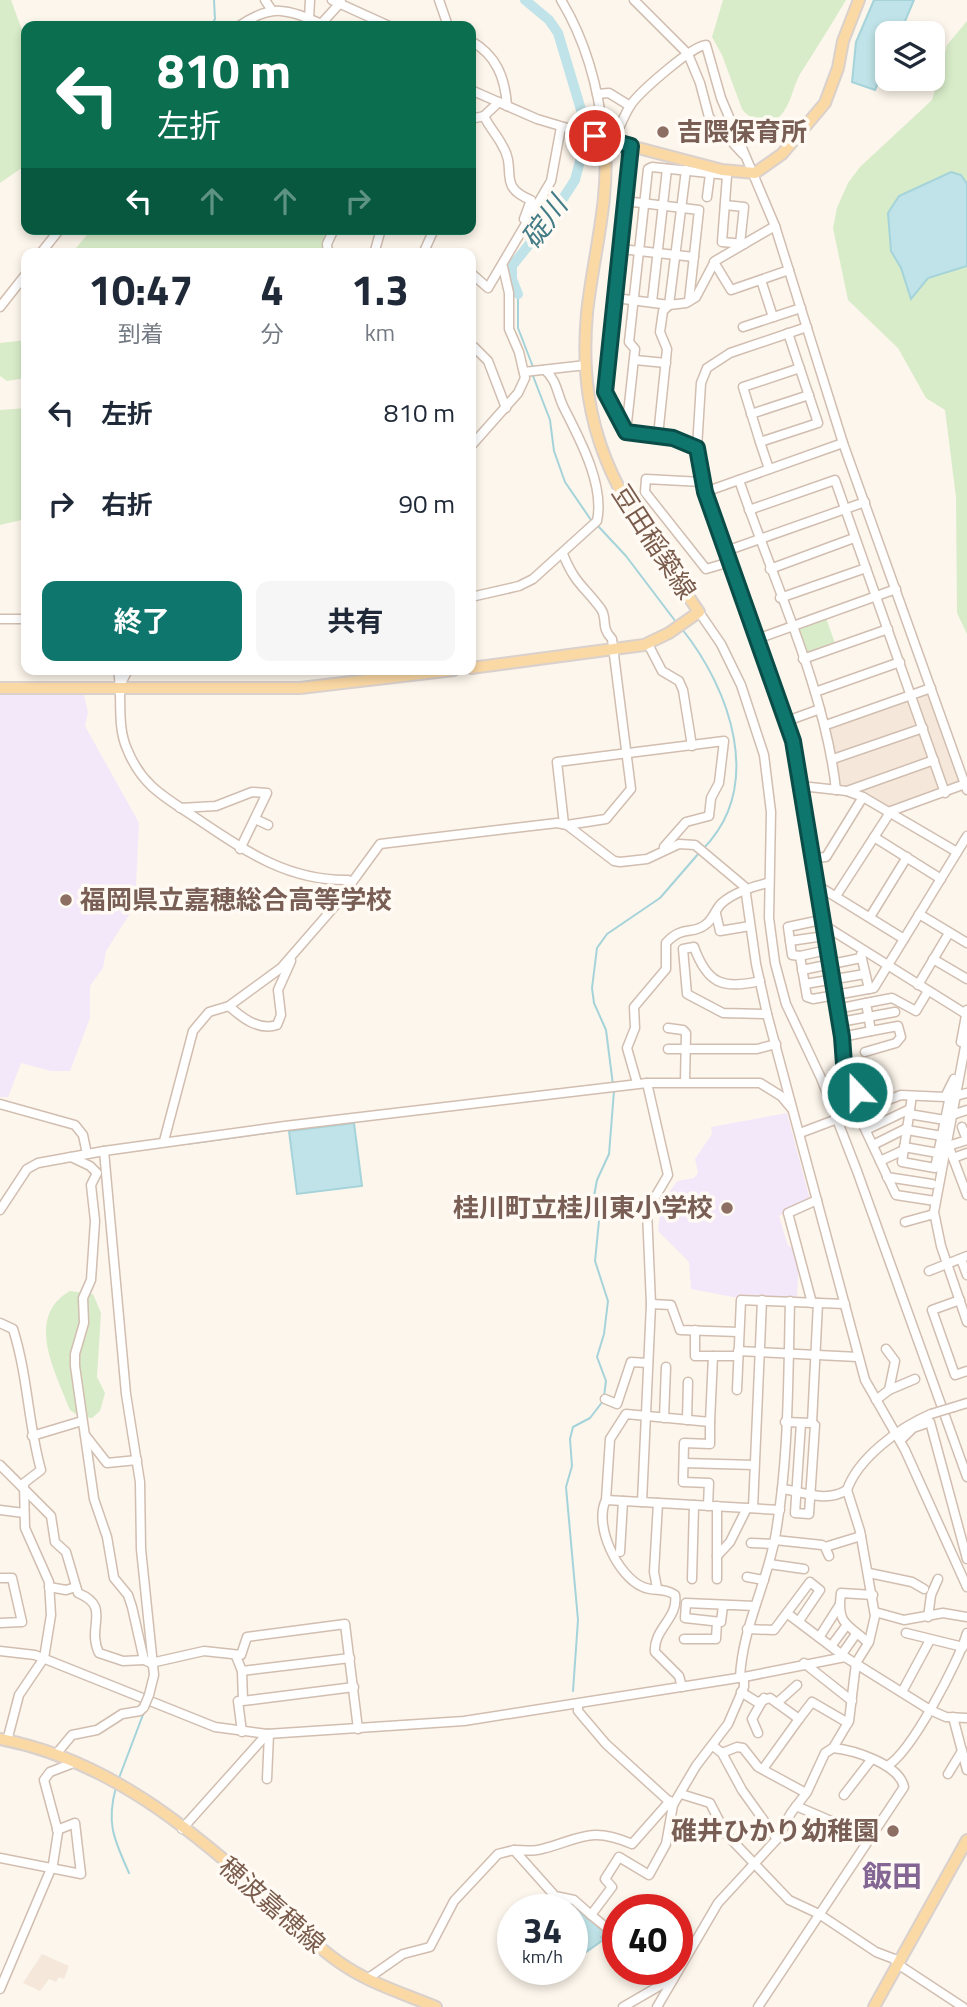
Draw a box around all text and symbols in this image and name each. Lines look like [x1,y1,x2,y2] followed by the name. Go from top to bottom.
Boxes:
[875,21,945,91] map controls
[875,21,945,91] button: layers
[157,32,291,107] text: 810 m
[42,49,133,140] icon: left
[157,101,221,149] text: 左折
[565,106,625,166] pin
[677,112,807,151] place label: 吉隈保育所
[576,117,614,155] icon: arrive
[655,124,671,140] marker: 吉隈保育所
[120,182,158,220] icon: left
[193,182,231,220] icon: ahead
[266,182,304,220] icon: ahead
[339,182,377,220] icon: right
[510,184,579,257] water label: 碇川
[88,257,193,321] text: 10:47
[260,257,284,321] text: 4
[351,257,409,321] text: 1.3
[365,315,395,350] text: km
[118,316,164,351] text: 到着
[261,316,284,351] text: 分
[384,393,455,432] text: 810 m
[42,394,80,432] icon: left
[101,394,153,433] text: 左折
[603,477,706,607] street label: 豆田稲築線
[398,484,455,523] text: 90 m
[42,485,80,523] icon: right
[101,485,153,524] text: 右折
[42,581,242,661] button: 終了
[256,581,455,661] button: 共有
[80,880,392,919] place label: 福岡県立嘉穂総合高等学校
[58,892,74,908] marker: 福岡県立嘉穂総合高等学校
[820,1055,894,1129] position arrow
[453,1188,713,1227] place label: 桂川町立桂川東小学校
[719,1200,735,1216] marker: 桂川町立桂川東小学校
[671,1811,879,1850] place label: 碓井ひかり幼稚園
[885,1823,901,1839] marker: 碓井ひかり幼稚園
[210,1847,334,1962] street label: 穂波嘉穂線
[862,1853,922,1899] district label: 飯田
[602,1894,693,1985] speed limit sign: 40
[523,1903,562,1957] text: 34
[522,1943,563,1970] text: km/h

